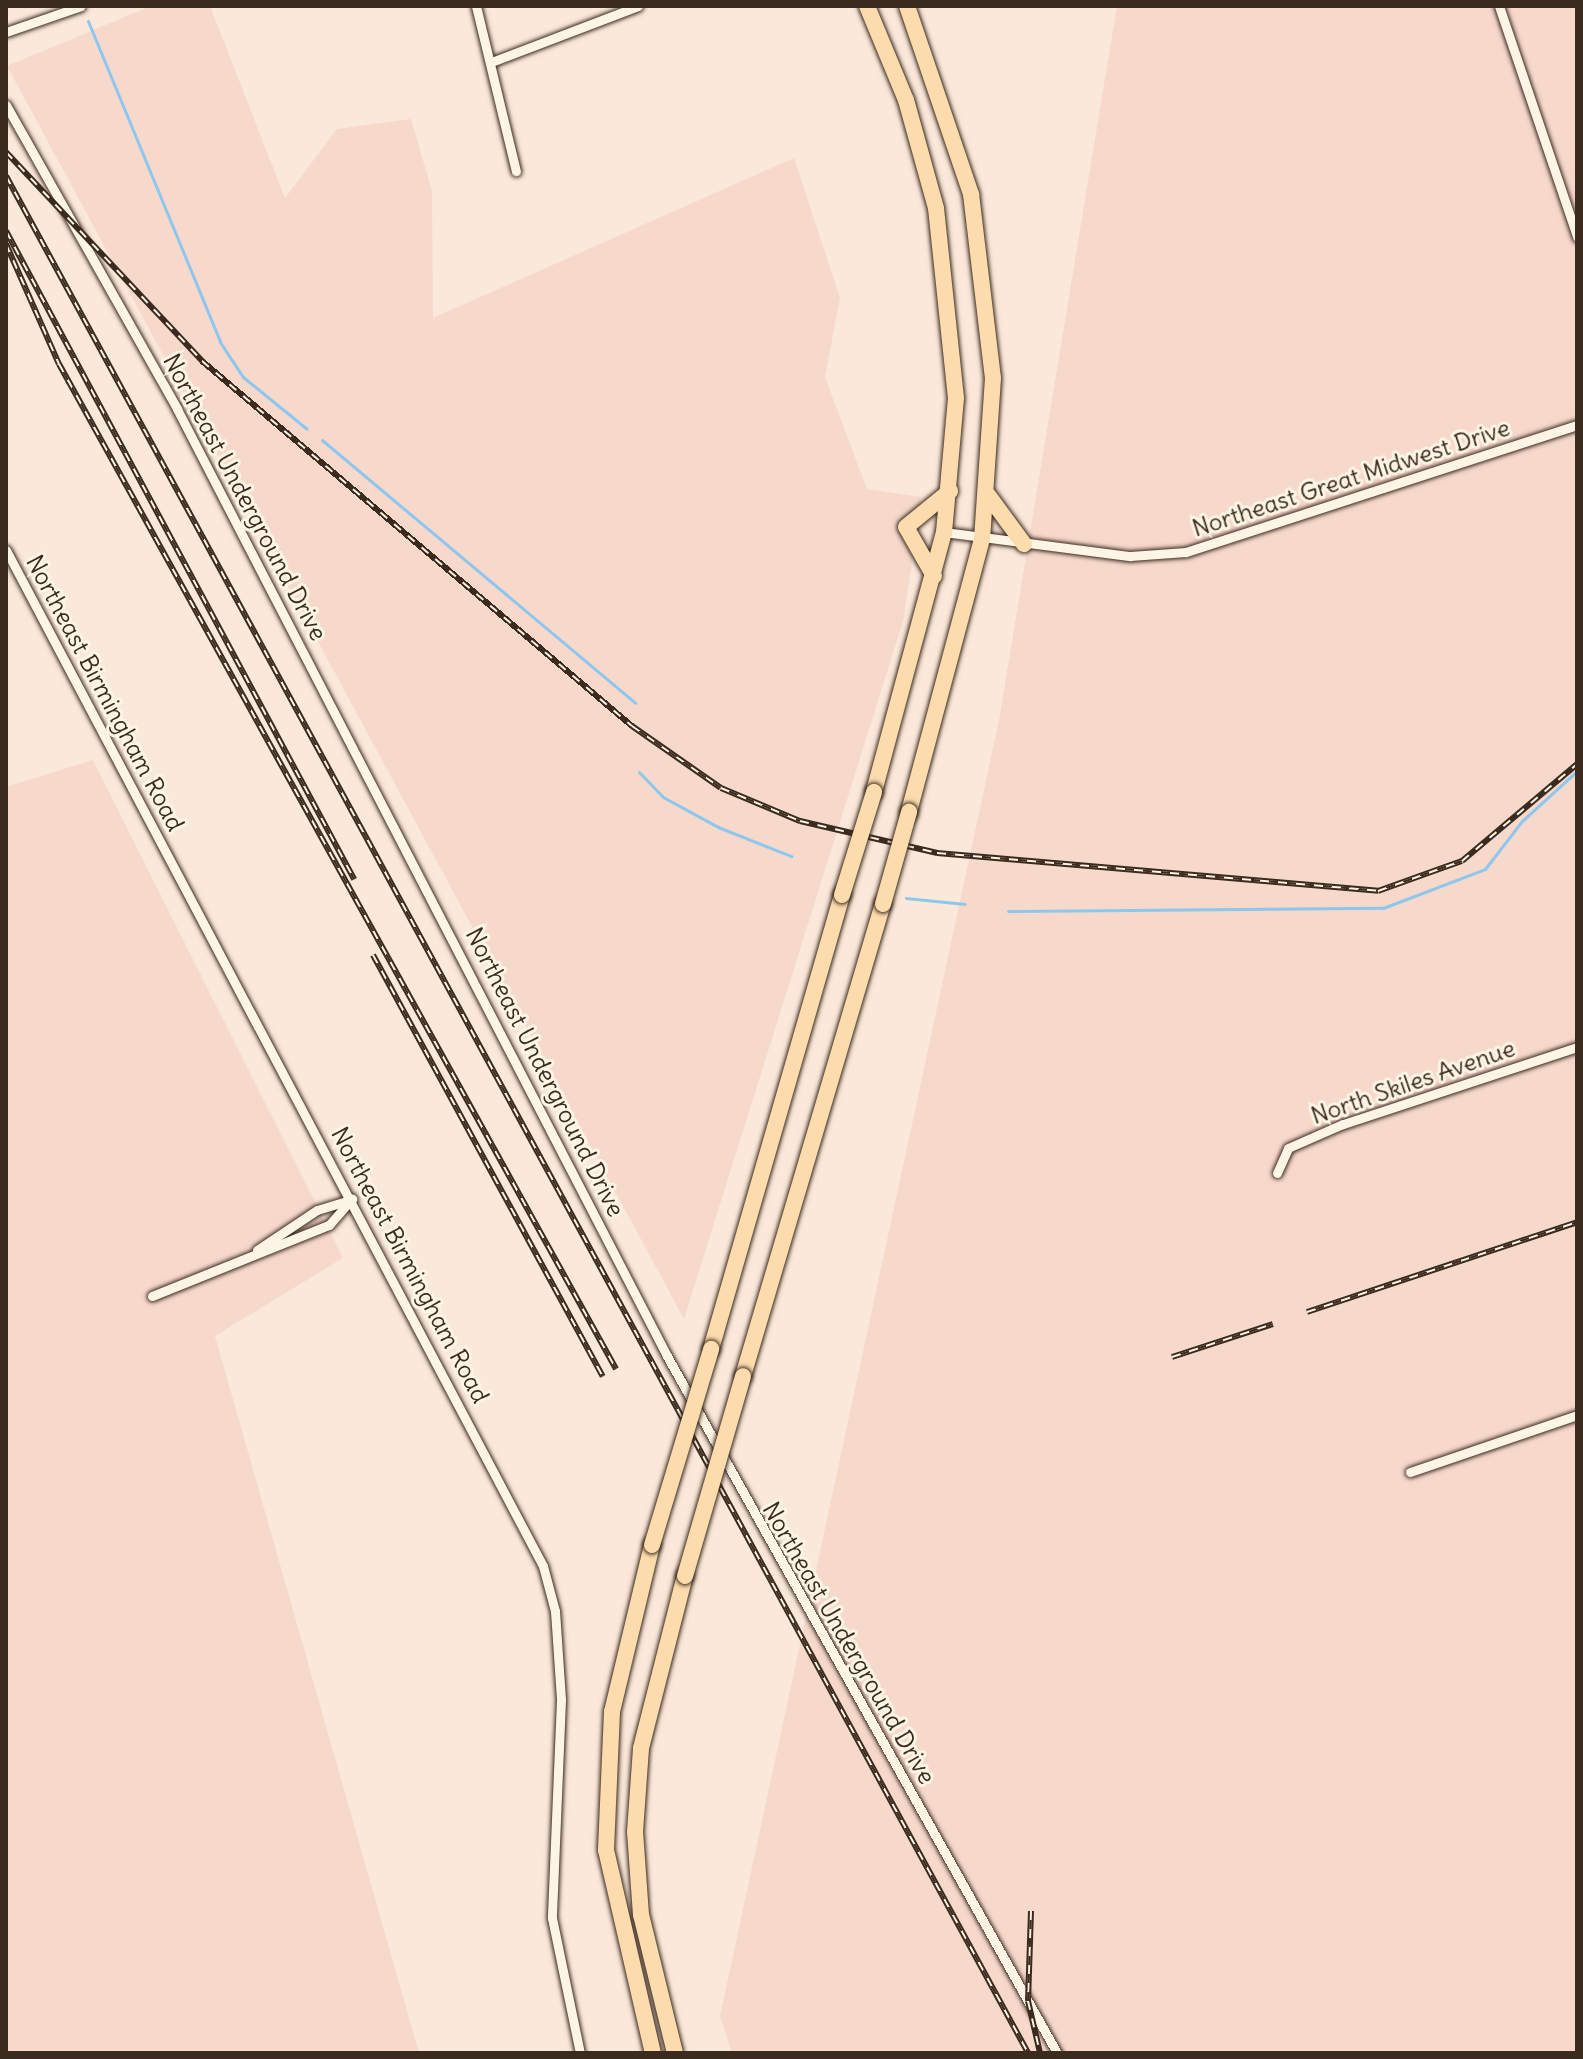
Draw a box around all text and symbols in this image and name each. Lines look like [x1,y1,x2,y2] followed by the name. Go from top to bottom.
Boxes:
[157,349,333,645] street label: Northeast Underground Drive
[1189,413,1513,543] street label: Northeast Great Midwest Drive
[20,550,190,836] street label: Northeast Birmingham Road
[459,923,631,1221] street label: Northeast Underground Drive
[1307,1034,1519,1130] street label: North Skiles Avenue
[325,1122,495,1408] street label: Northeast Birmingham Road
[756,1497,942,1789] street label: Northeast Underground Drive

